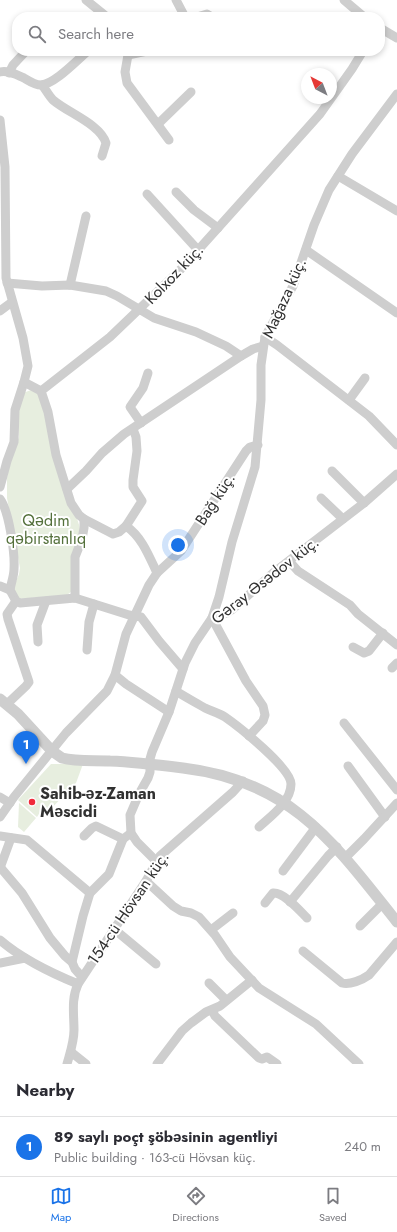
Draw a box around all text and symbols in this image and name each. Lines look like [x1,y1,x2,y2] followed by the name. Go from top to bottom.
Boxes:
[12,12,385,56] search box
[26,23,48,45] icon: search
[58,23,134,45] text: Search here
[301,68,337,104] north arrow
[139,239,209,309] street label: Kolxoz küç.
[256,254,312,342] street label: Mağaza küç.
[189,468,241,530] street label: Bağ küç.
[6,509,86,550] park label: Qədim qəbirstanlıq
[206,531,324,629] street label: Gəray Əsədov küç.
[168,535,188,555] your location
[13,731,39,764] pin: 1
[40,782,156,823] place label: Sahib-əz-Zaman Məscidi
[27,797,37,807] marker: Sahib-əz-Zaman Məscidi
[82,847,174,969] street label: 154-cü Hövsan küç.
[16,1078,74,1102] text: Nearby
[54,1126,278,1148] text: 89 saylı poçt şöbəsinin agentliyi
[26,1137,32,1156] text: 1
[344,1137,381,1156] text: 240 m
[54,1148,256,1167] text: Public building · 163-cü Hövsan küç.
[50,1185,72,1225] tab: Map
[172,1185,219,1225] tab: Directions
[319,1185,347,1225] tab: Saved

